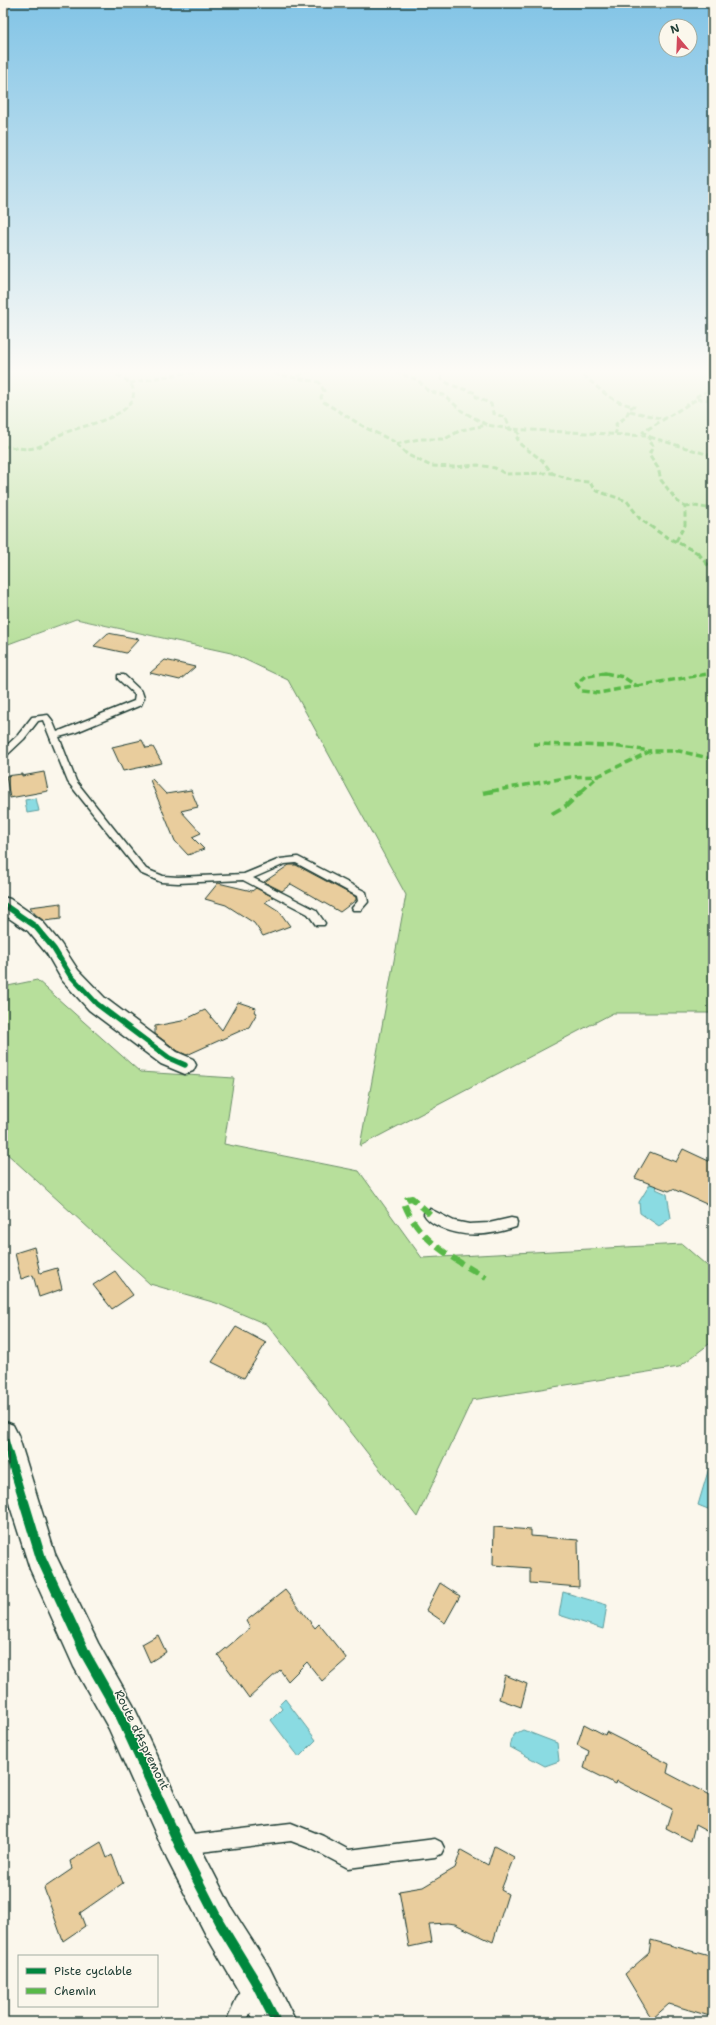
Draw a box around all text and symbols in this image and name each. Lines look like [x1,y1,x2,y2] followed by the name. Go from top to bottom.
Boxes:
[658,18,698,58] north arrow
[668,20,682,38] text: N
[111,1687,173,1793] street label: Route d'Aspremont
[18,1955,158,2007] legend
[54,1963,132,1979] text: Piste cyclable
[54,1983,96,1999] text: Chemin

